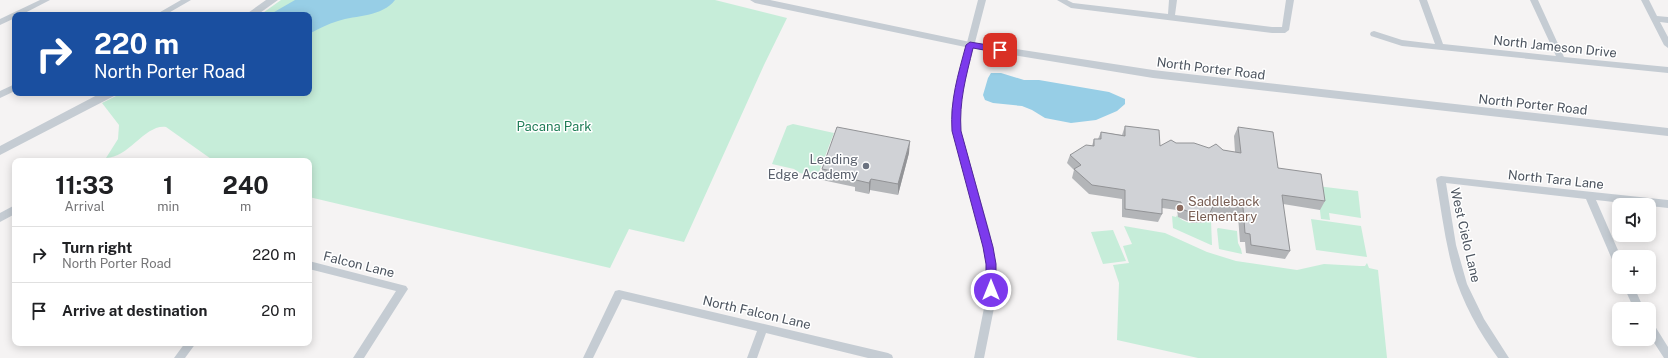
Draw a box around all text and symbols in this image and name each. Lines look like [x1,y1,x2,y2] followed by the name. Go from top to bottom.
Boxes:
[94,27,179,60] text: 220 m
[28,28,80,80] icon: right
[983,33,1017,67] pin
[1492,33,1617,60] street label: North Jameson Drive
[989,39,1011,61] icon: arrive
[1156,54,1266,83] street label: North Porter Road
[94,61,245,82] text: North Porter Road
[1478,91,1588,118] street label: North Porter Road
[516,119,592,134] park label: Pacana Park
[768,152,858,182] place label: Leading Edge Academy
[861,161,871,171] marker: Leading Edge Academy
[1507,167,1605,192] street label: North Tara Lane
[55,171,114,199] text: 11:33
[163,171,173,199] text: 1
[222,171,269,199] text: 240
[1447,186,1484,284] street label: West Cielo Lane
[1188,194,1260,224] place label: Saddleback Elementary
[1612,198,1656,346] map controls
[1612,198,1656,242] button: sound
[65,199,105,214] text: Arrival
[157,199,179,214] text: min
[240,199,251,214] text: m
[1175,203,1185,213] marker: Saddleback Elementary
[62,239,132,256] text: Turn right
[28,244,50,266] icon: right
[252,246,296,263] text: 220 m
[322,248,396,281] street label: Falcon Lane
[1612,250,1656,294] button: +
[62,256,171,271] text: North Porter Road
[970,269,1012,311] position arrow
[701,293,812,332] street label: North Falcon Lane
[28,300,50,322] icon: arrive
[62,302,207,319] text: Arrive at destination
[261,302,296,319] text: 20 m
[1612,302,1656,346] button: −

